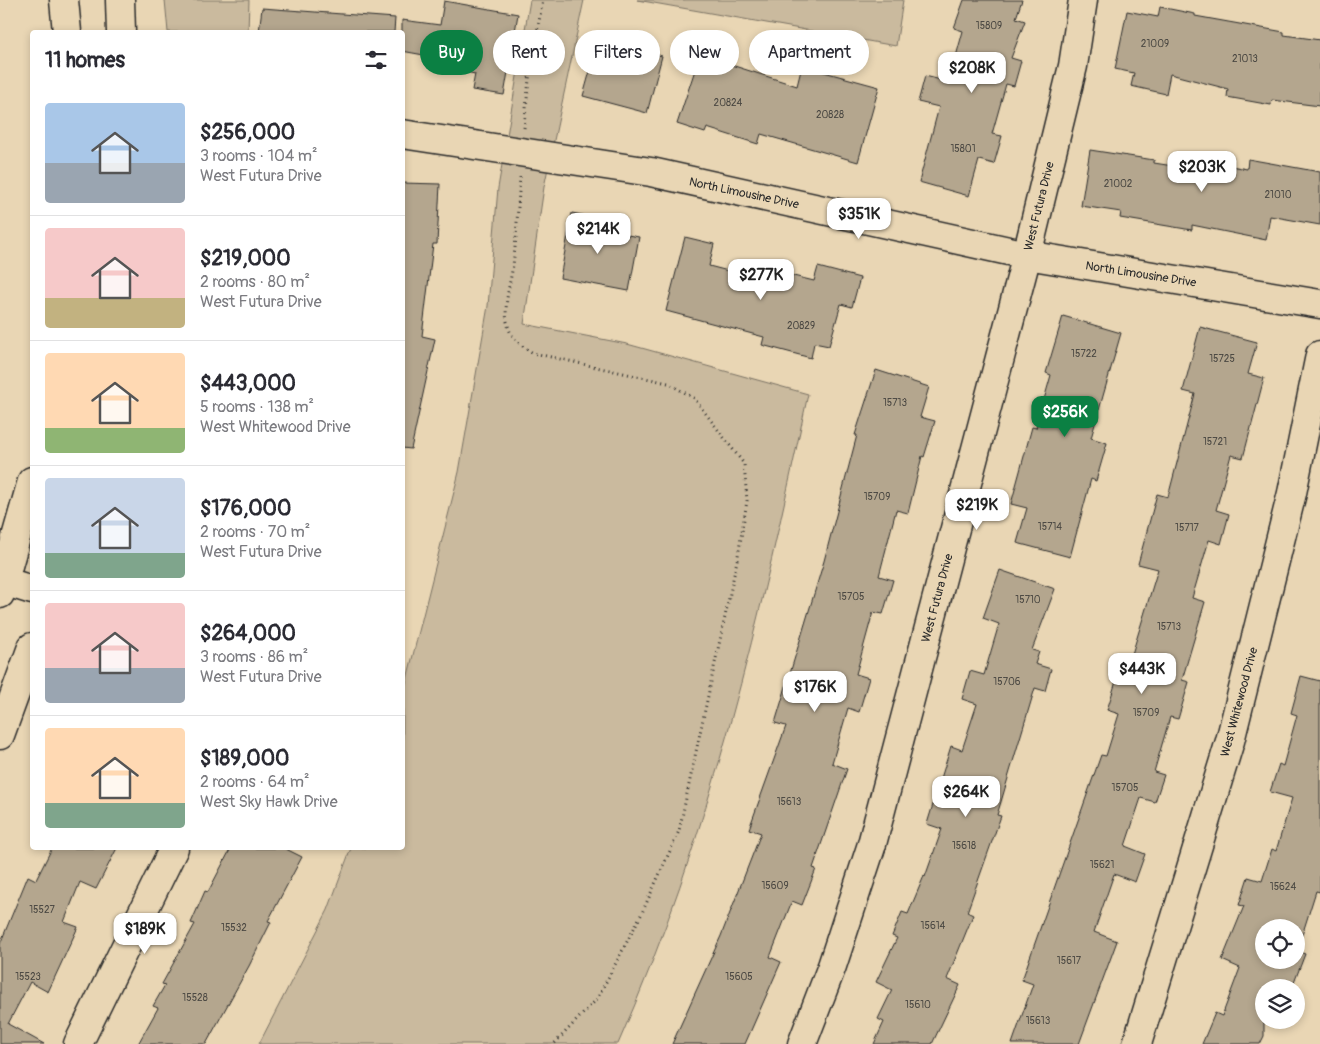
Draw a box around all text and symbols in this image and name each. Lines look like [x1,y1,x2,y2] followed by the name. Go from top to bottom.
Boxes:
[976,20,1002,32] house number: 15809
[420,30,483,75] chip: Buy
[493,30,565,75] chip: Rent
[575,30,660,75] chip: Filters
[670,30,739,75] chip: New
[749,30,869,75] chip: Apartment
[1141,38,1169,50] house number: 21009
[362,46,390,74] icon: filters
[45,47,125,74] text: 11 homes
[937,52,1007,94] pin: $208K
[1232,53,1258,65] house number: 21013
[949,58,995,78] text: $208K
[714,97,743,109] house number: 20824
[816,109,844,121] house number: 20828
[200,119,295,146] text: $256,000
[85,123,145,183] icon: home
[950,143,976,155] house number: 15801
[200,146,317,166] text: 3 rooms · 104 m²
[1167,150,1237,193] pin: $203K
[1178,157,1226,177] text: $203K
[1021,160,1058,252] street label: West Futura Drive
[200,166,322,186] text: West Futura Drive
[688,175,800,212] street label: North Limousine Drive
[1104,178,1133,190] house number: 21002
[1264,189,1292,201] house number: 21010
[824,198,894,240] pin: $351K
[838,204,880,224] text: $351K
[563,212,633,255] pin: $214K
[577,219,619,239] text: $214K
[200,245,291,272] text: $219,000
[85,248,145,308] icon: home
[726,258,796,301] pin: $277K
[1084,258,1197,291] street label: North Limousine Drive
[739,265,783,285] text: $277K
[200,272,310,292] text: 2 rooms · 80 m²
[200,292,322,312] text: West Futura Drive
[787,320,815,332] house number: 20829
[1071,348,1097,360] house number: 15722
[1209,353,1235,365] house number: 15725
[200,370,296,397] text: $443,000
[85,373,145,433] icon: home
[1030,396,1100,438] pin: $256K
[200,397,314,417] text: 5 rooms · 138 m²
[883,397,907,409] house number: 15713
[1042,402,1088,422] text: $256K
[200,417,351,437] text: West Whitewood Drive
[1203,436,1227,448] house number: 15721
[942,488,1012,531] pin: $219K
[864,491,890,503] house number: 15709
[200,495,291,522] text: $176,000
[956,495,998,515] text: $219K
[85,498,145,558] icon: home
[1038,521,1062,533] house number: 15714
[200,522,310,542] text: 2 rooms · 70 m²
[1175,522,1200,534] house number: 15717
[200,542,322,562] text: West Futura Drive
[918,552,957,644] street label: West Futura Drive
[838,591,864,603] house number: 15705
[1015,594,1041,606] house number: 15710
[200,620,296,647] text: $264,000
[1157,621,1181,633] house number: 15713
[85,623,145,683] icon: home
[1218,646,1261,759] street label: West Whitewood Drive
[200,647,308,667] text: 3 rooms · 86 m²
[1107,652,1177,695] pin: $443K
[1119,659,1165,679] text: $443K
[200,667,322,687] text: West Futura Drive
[780,670,850,713] pin: $176K
[993,676,1021,688] house number: 15706
[794,677,836,697] text: $176K
[1133,707,1159,719] house number: 15709
[200,745,289,772] text: $189,000
[85,748,145,808] icon: home
[200,772,310,792] text: 2 rooms · 64 m²
[931,776,1001,818] pin: $264K
[943,782,989,802] text: $264K
[1112,782,1138,794] house number: 15705
[200,792,338,812] text: West Sky Hawk Drive
[777,796,802,808] house number: 15613
[952,840,976,852] house number: 15618
[1090,859,1114,871] house number: 15621
[761,880,789,892] house number: 15609
[1270,881,1296,893] house number: 15624
[29,904,56,916] house number: 15527
[110,912,180,955] pin: $189K
[125,919,165,939] text: $189K
[1255,919,1305,1029] map controls
[1255,919,1305,969] button: locate
[921,920,946,932] house number: 15614
[221,922,247,934] house number: 15532
[1057,955,1082,967] house number: 15617
[15,971,41,983] house number: 15523
[725,971,753,983] house number: 15605
[1255,979,1305,1029] button: layers
[182,992,208,1004] house number: 15528
[905,999,931,1011] house number: 15610
[1026,1015,1051,1027] house number: 15613

